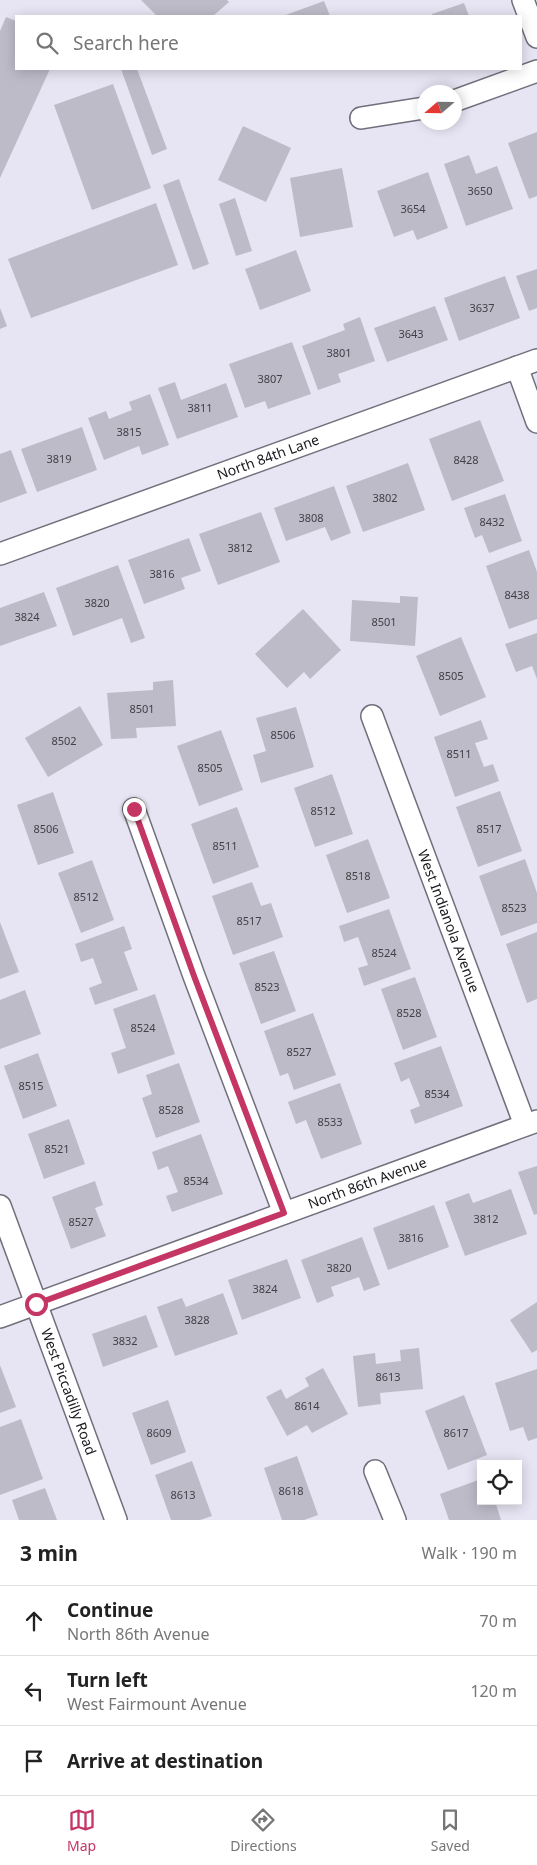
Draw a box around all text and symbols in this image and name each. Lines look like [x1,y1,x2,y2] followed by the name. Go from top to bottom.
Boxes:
[15,15,522,70] search box
[33,29,61,57] icon: search
[73,30,179,56] text: Search here
[417,85,462,130] north arrow
[467,183,493,198] house number: 3650
[400,201,426,216] house number: 3654
[469,300,495,315] house number: 3637
[398,326,424,341] house number: 3643
[326,345,352,360] house number: 3801
[257,371,283,386] house number: 3807
[187,400,213,415] house number: 3811
[116,424,142,439] house number: 3815
[214,429,322,484] street label: North 84th Lane
[46,451,72,466] house number: 3819
[453,452,479,467] house number: 8428
[372,490,398,505] house number: 3802
[298,510,324,525] house number: 3808
[479,514,505,529] house number: 8432
[227,540,253,555] house number: 3812
[149,566,175,581] house number: 3816
[504,587,530,602] house number: 8438
[84,595,110,610] house number: 3820
[14,609,40,624] house number: 3824
[371,614,397,629] house number: 8501
[438,668,464,683] house number: 8505
[129,701,155,716] house number: 8501
[270,727,296,742] house number: 8506
[51,733,77,748] house number: 8502
[446,746,472,761] house number: 8511
[197,760,223,775] house number: 8505
[123,798,146,821] route end
[310,803,336,818] house number: 8512
[33,821,59,836] house number: 8506
[476,821,502,836] house number: 8517
[212,838,238,853] house number: 8511
[414,847,485,995] street label: West Indianola Avenue
[345,868,371,883] house number: 8518
[73,889,99,904] house number: 8512
[501,900,527,915] house number: 8523
[236,913,262,928] house number: 8517
[371,945,397,960] house number: 8524
[254,979,280,994] house number: 8523
[396,1005,422,1020] house number: 8528
[130,1020,156,1035] house number: 8524
[286,1044,312,1059] house number: 8527
[18,1078,44,1093] house number: 8515
[424,1086,450,1101] house number: 8534
[158,1102,184,1117] house number: 8528
[317,1114,343,1129] house number: 8533
[44,1141,70,1156] house number: 8521
[305,1152,429,1213] street label: North 86th Avenue
[183,1173,209,1188] house number: 8534
[473,1211,499,1226] house number: 3812
[68,1214,94,1229] house number: 8527
[398,1230,424,1245] house number: 3816
[326,1260,352,1275] house number: 3820
[252,1281,278,1296] house number: 3824
[25,1293,48,1316] route start
[184,1312,210,1327] house number: 3828
[37,1326,101,1457] street label: West Piccadilly Road
[112,1333,138,1348] house number: 3832
[375,1369,401,1384] house number: 8613
[294,1398,320,1413] house number: 8614
[146,1425,172,1440] house number: 8609
[443,1425,469,1440] house number: 8617
[477,1460,522,1505] map controls
[477,1460,522,1505] button: locate
[278,1483,304,1498] house number: 8618
[170,1487,196,1502] house number: 8613
[20,1539,78,1567] text: 3 min
[422,1542,517,1564] text: Walk · 190 m
[67,1597,153,1623] text: Continue
[20,1607,48,1635] icon: ahead
[480,1610,517,1632] text: 70 m
[67,1623,210,1645] text: North 86th Avenue
[67,1667,148,1693] text: Turn left
[20,1677,48,1705] icon: left
[470,1680,517,1702] text: 120 m
[67,1693,247,1715] text: West Fairmount Avenue
[20,1747,48,1775] icon: arrive
[67,1748,263,1774] text: Arrive at destination
[67,1806,96,1855] tab: Map
[230,1806,297,1855] tab: Directions
[431,1806,470,1855] tab: Saved

